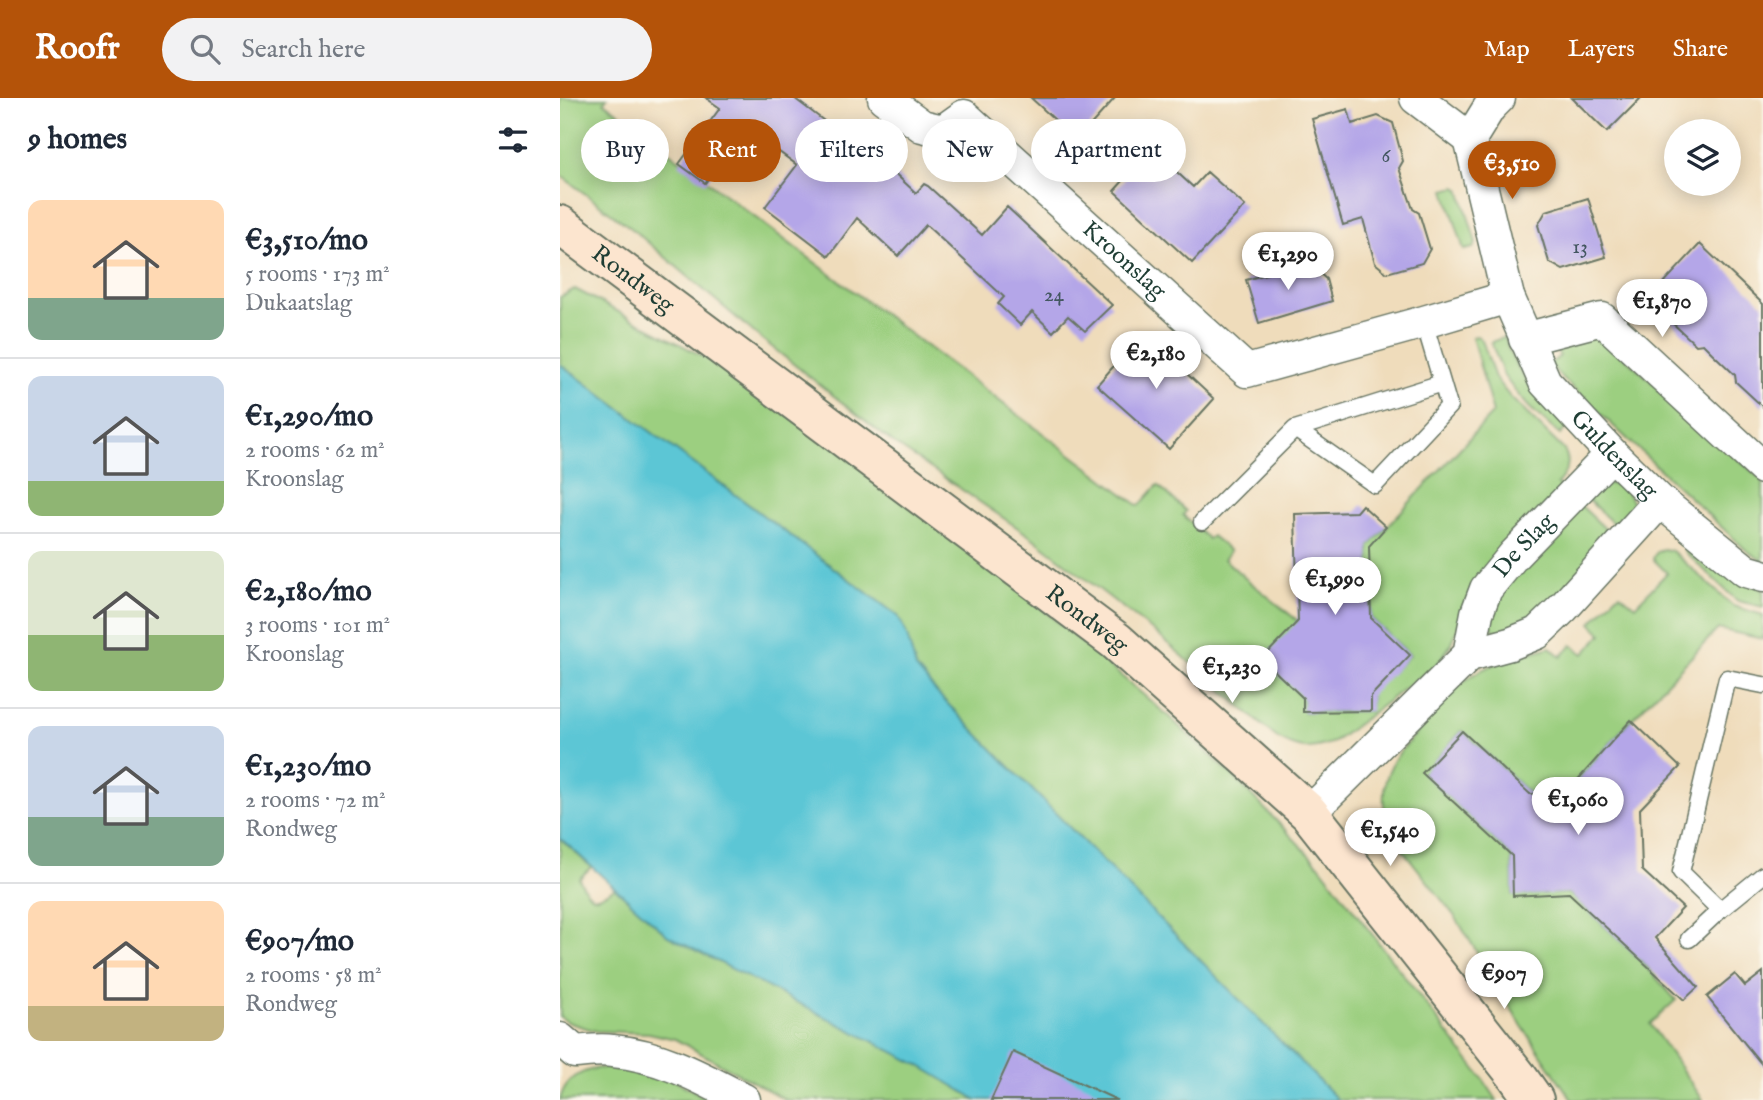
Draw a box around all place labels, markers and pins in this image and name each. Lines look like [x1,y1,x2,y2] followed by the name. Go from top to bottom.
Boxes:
[1455,141,1569,201] pin: €3,510
[1231,232,1345,292] pin: €1,290
[1605,280,1719,339] pin: €1,870
[1099,331,1213,391] pin: €2,180
[1278,558,1392,617] pin: €1,990
[1175,646,1289,705] pin: €1,230
[1521,778,1635,837] pin: €1,060
[1333,808,1447,868] pin: €1,540
[1463,951,1545,1011] pin: €907

